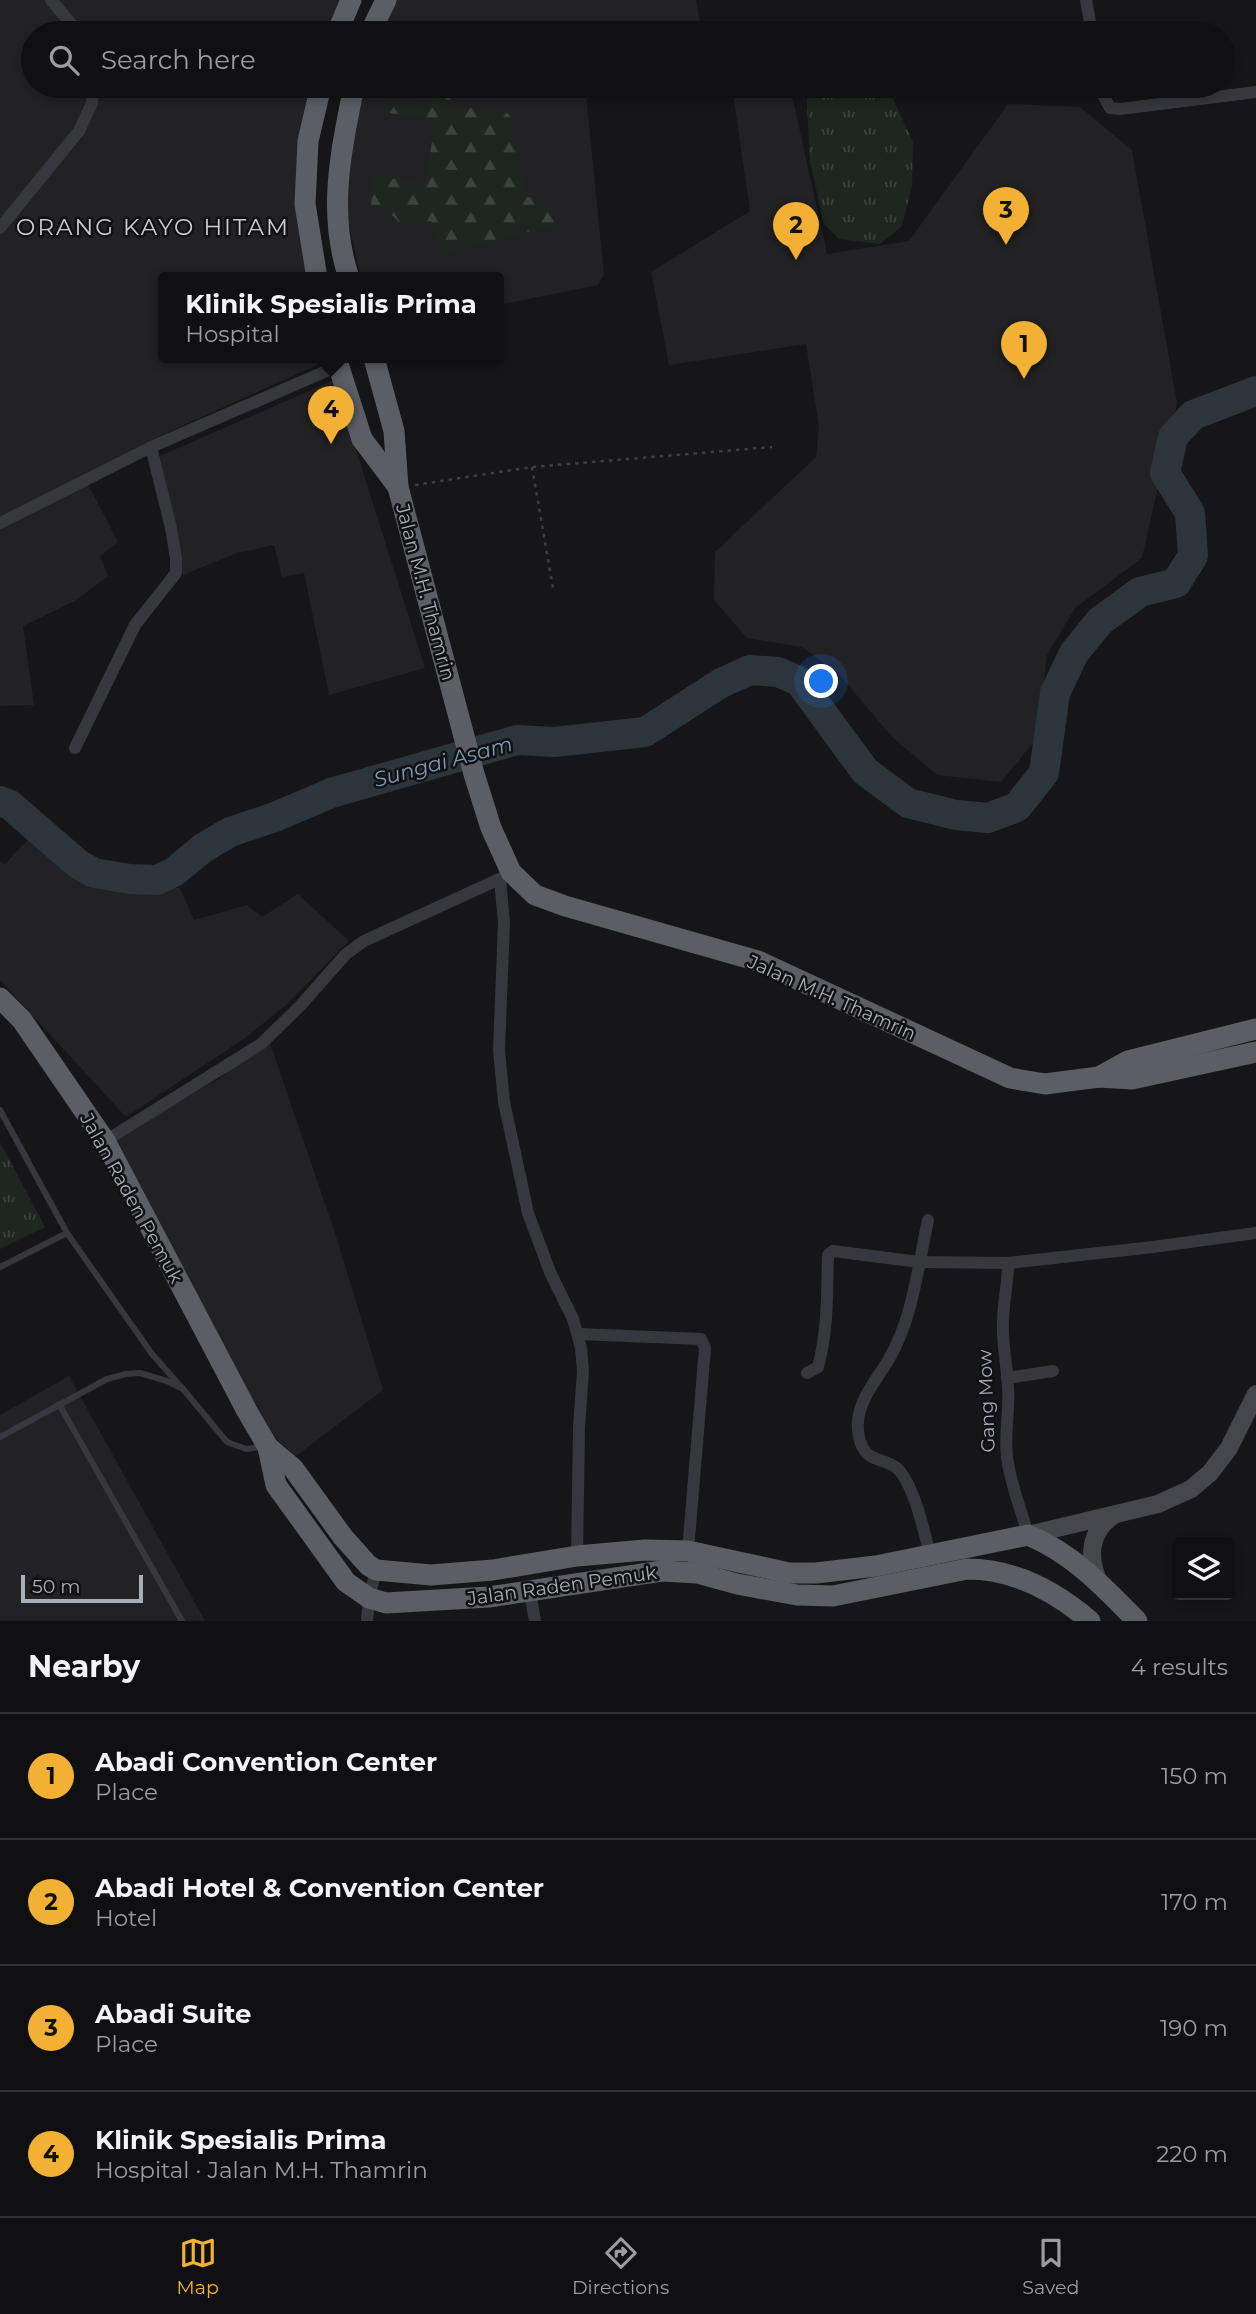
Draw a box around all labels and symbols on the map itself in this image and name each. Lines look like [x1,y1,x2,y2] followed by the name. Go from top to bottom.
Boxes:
[983,187,1029,245] pin: 3
[773,202,819,260] pin: 2
[16,213,290,241] district label: ORANG KAYO HITAM
[1001,321,1047,379] pin: 1
[308,386,354,444] pin: 4
[391,500,460,683] street label: Jalan M.H. Thamrin
[804,664,838,698] your location
[371,731,515,792] water label: Sungai Asam
[743,950,920,1045] street label: Jalan M.H. Thamrin
[75,1108,188,1288] street label: Jalan Raden Pemuk
[973,1349,1000,1453] street label: Gang Mow
[465,1561,659,1610] street label: Jalan Raden Pemuk
[21,1572,144,1604] scale bar

